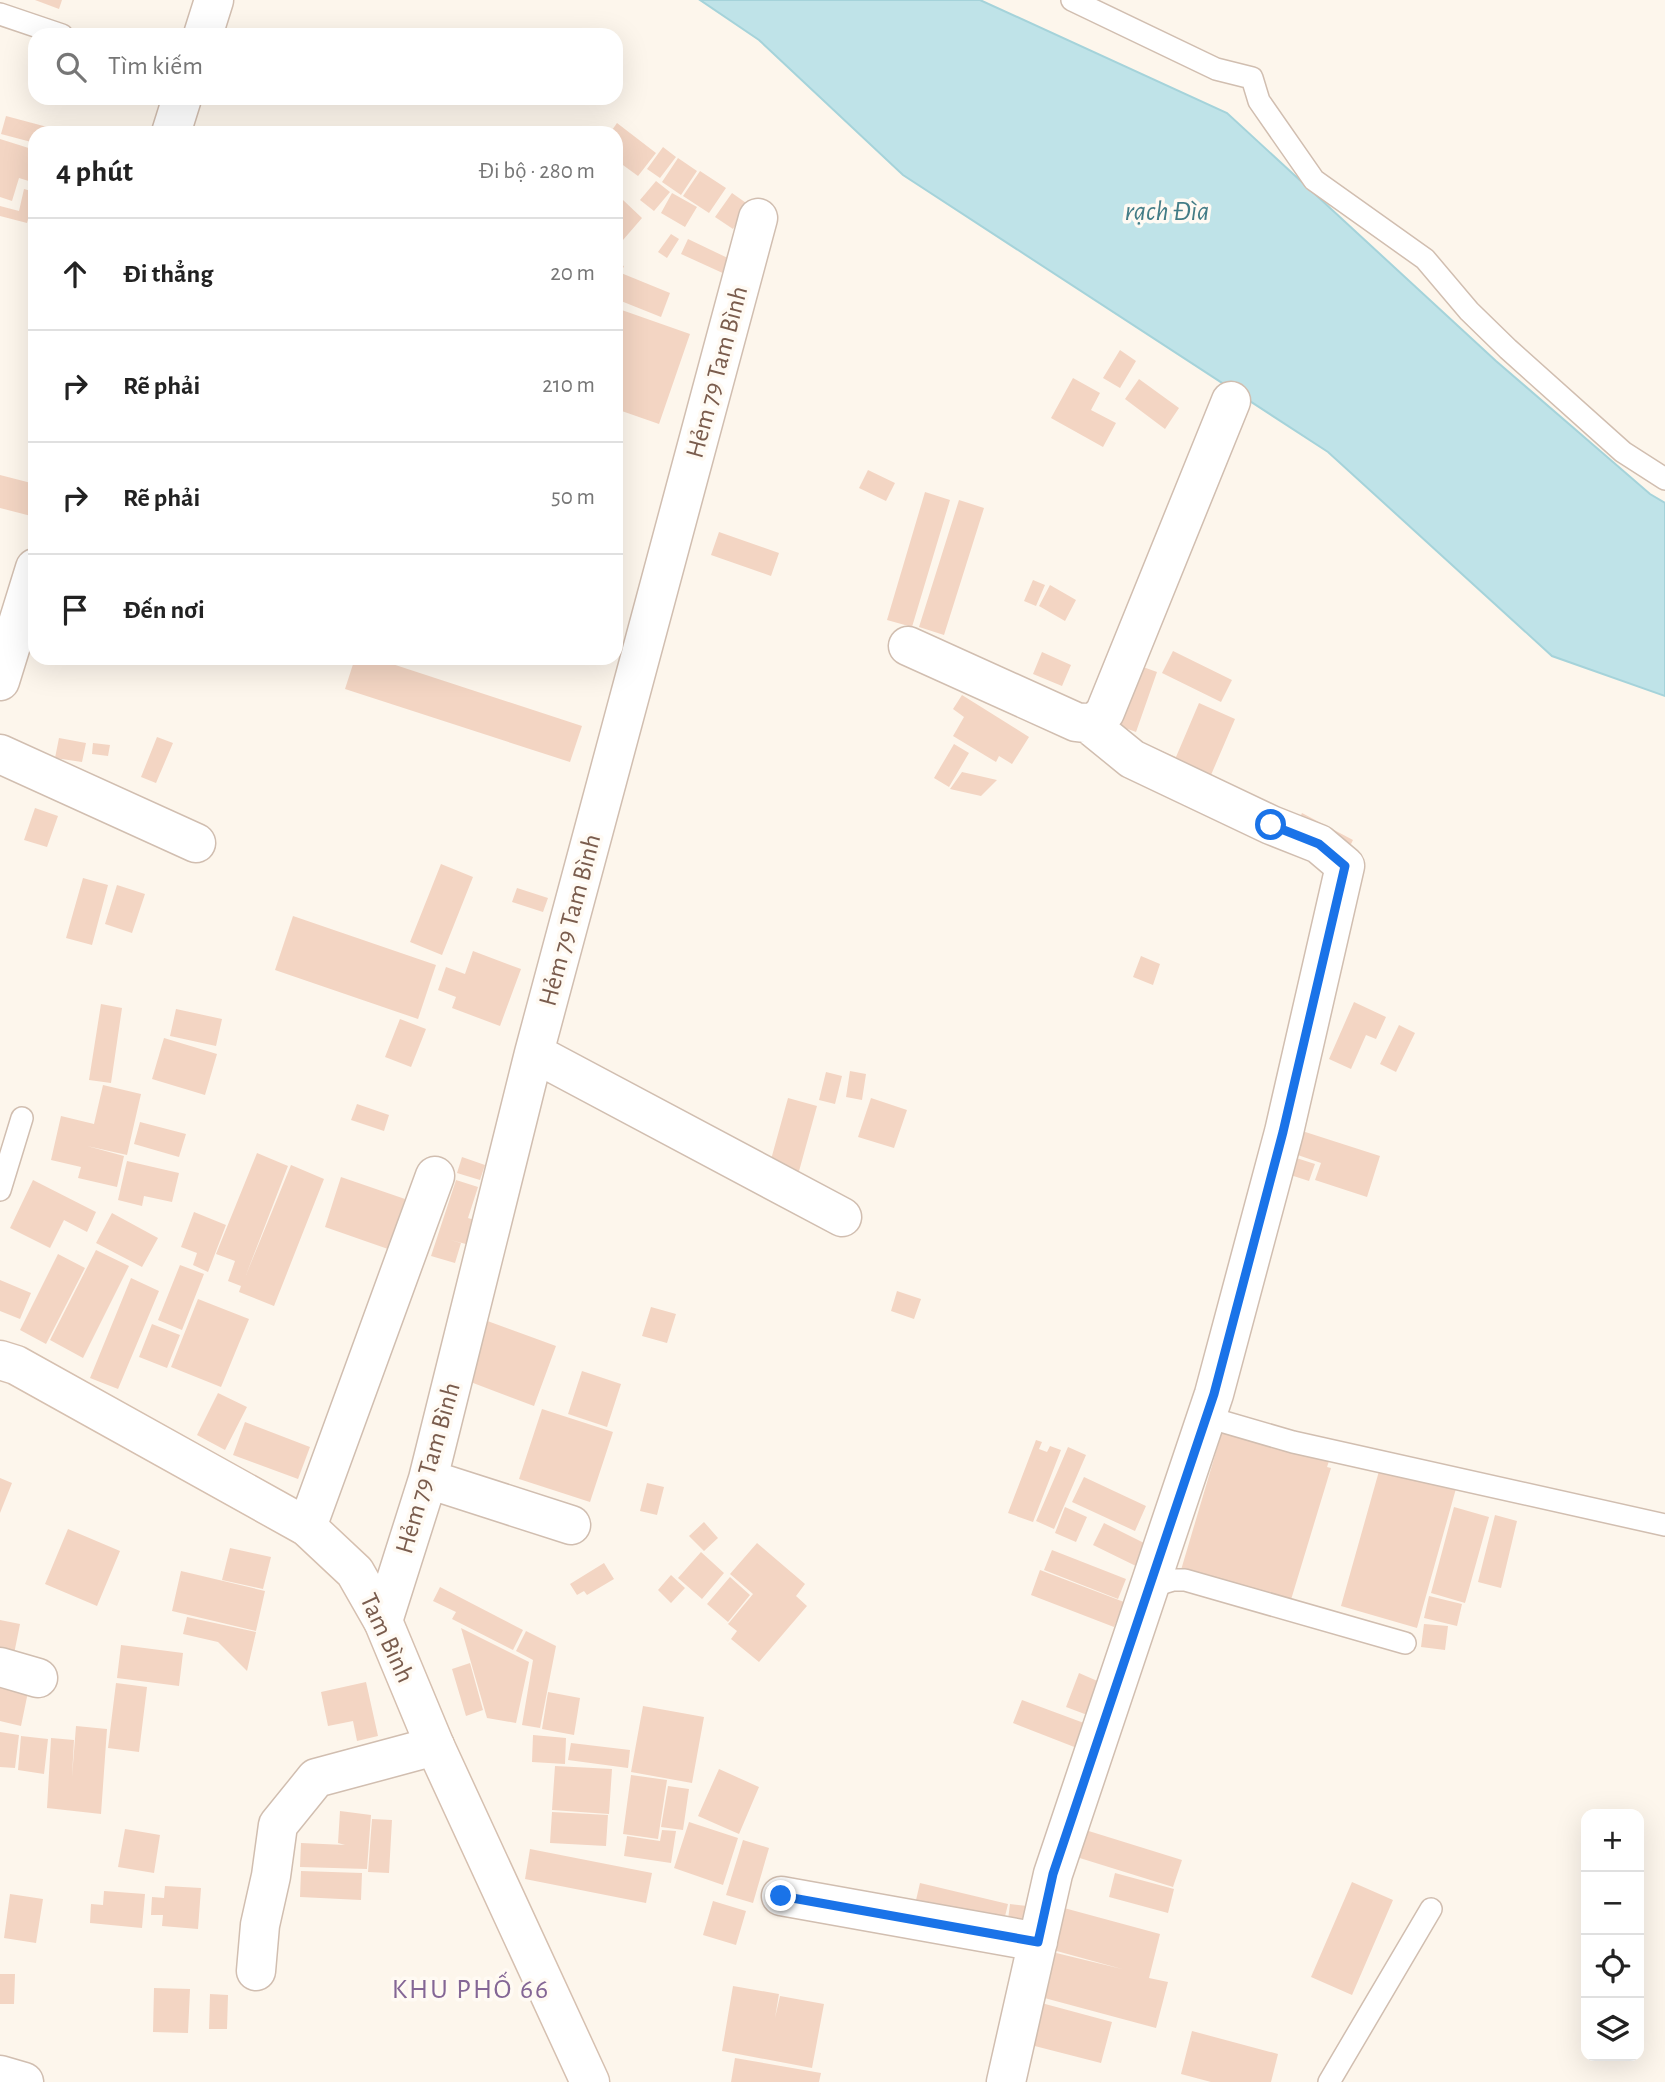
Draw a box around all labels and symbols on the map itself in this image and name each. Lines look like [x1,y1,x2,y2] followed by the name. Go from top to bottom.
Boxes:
[1125,198,1209,226] water label: rạch Đìa
[682,283,752,461] street label: Hẻm 79 Tam Bình
[1255,809,1286,840] route start
[535,831,605,1009] street label: Hẻm 79 Tam Bình
[391,1379,465,1557] street label: Hẻm 79 Tam Bình
[355,1589,419,1687] street label: Tam Bình
[765,1880,796,1911] route end
[392,1971,550,2004] district label: KHU PHỐ 66

